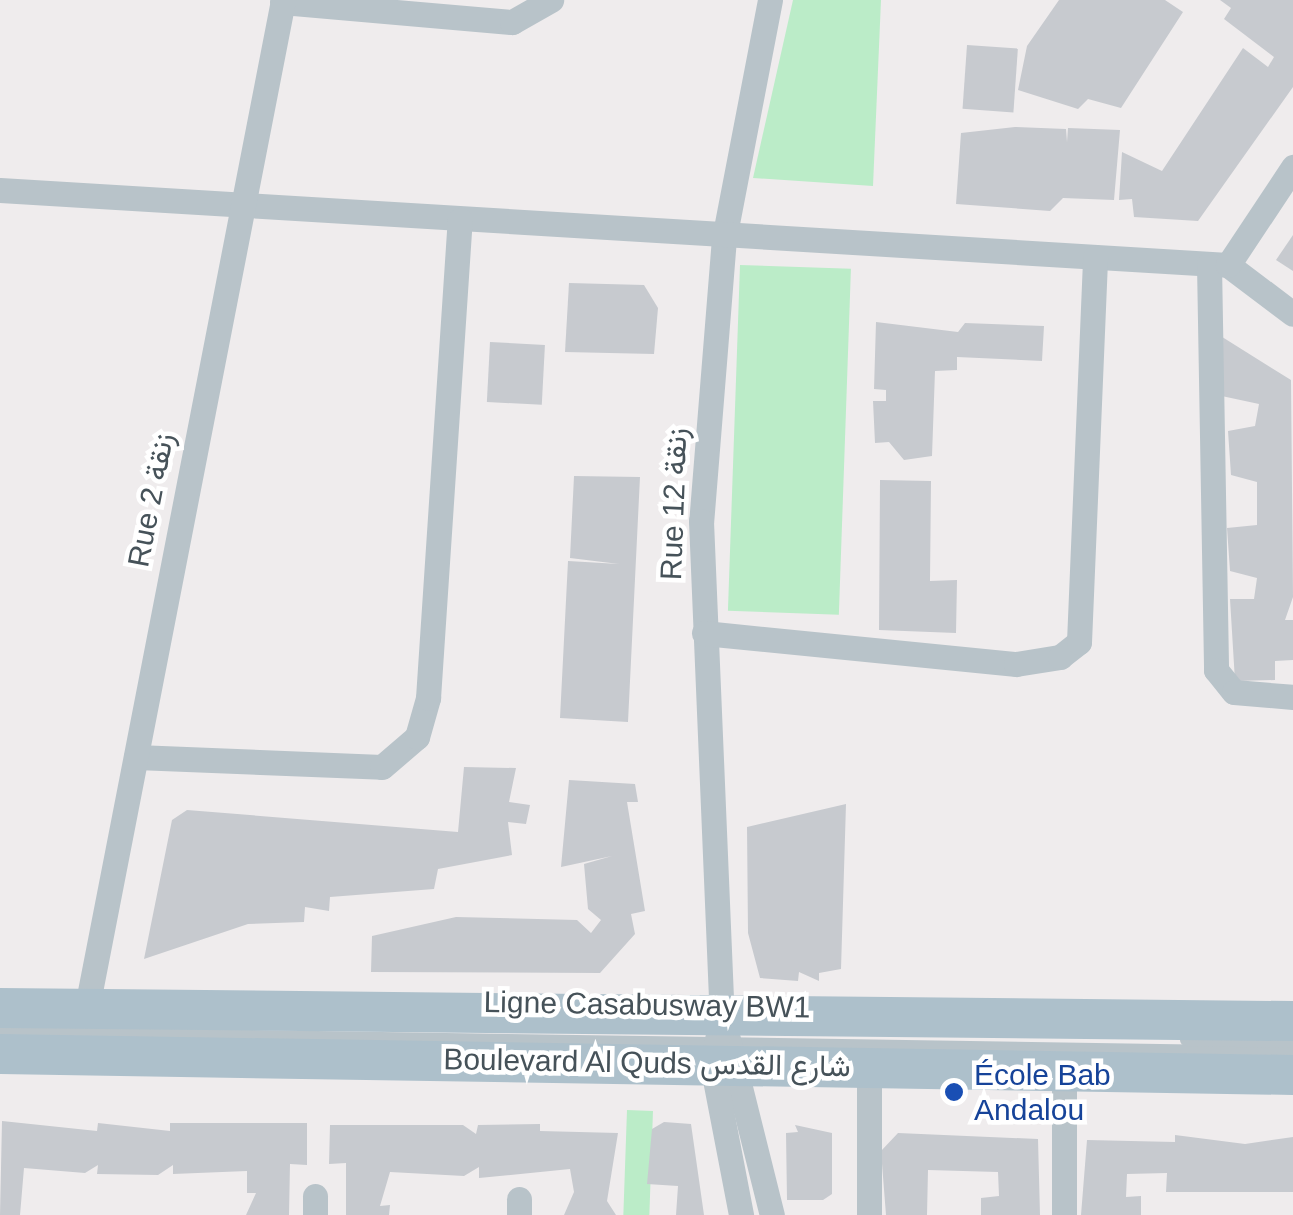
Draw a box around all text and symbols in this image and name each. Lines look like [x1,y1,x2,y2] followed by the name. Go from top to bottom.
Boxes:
[653,427,695,581] street label: Rue 12 زنقة
[120,430,182,570] street label: Rue 2 زنقة
[483,984,811,1026] street label: Ligne Casabusway BW1
[442,1041,852,1085] street label: Boulevard Al Quds شارع القدس
[974,1057,1111,1128] place label: École Bab Andalou
[943,1081,965,1103] marker: École Bab Andalou

